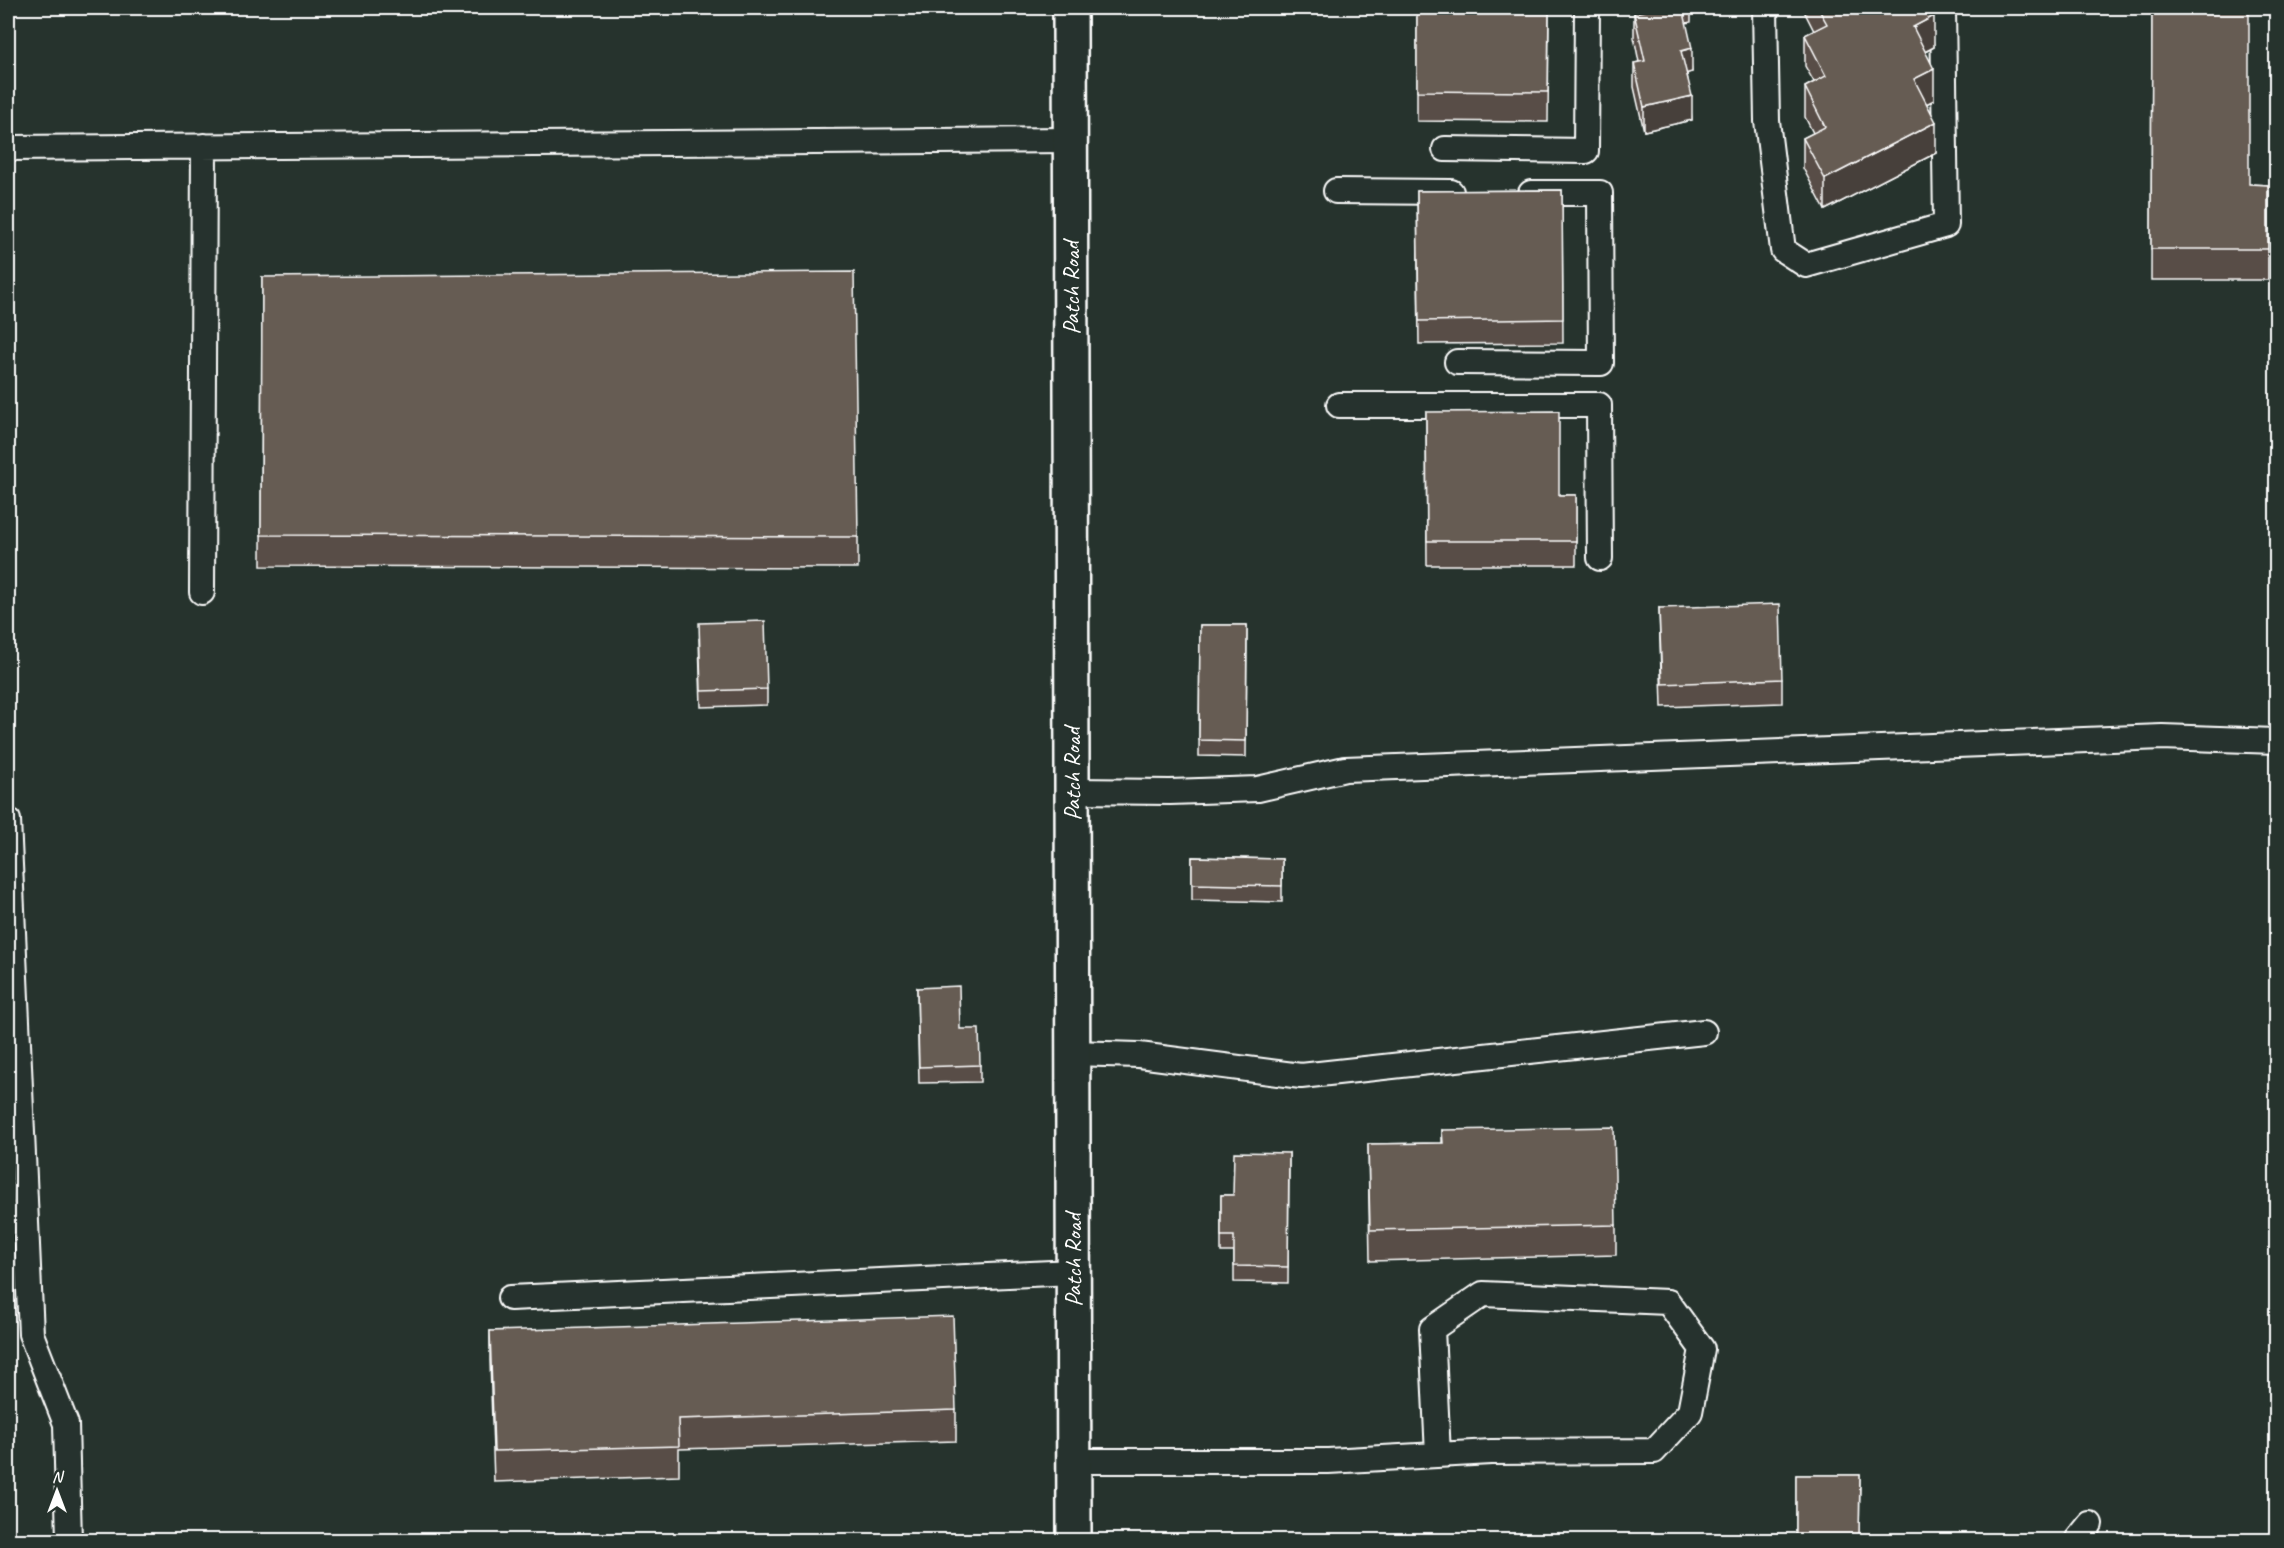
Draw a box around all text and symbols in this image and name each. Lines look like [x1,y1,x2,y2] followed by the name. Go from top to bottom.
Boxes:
[1056,238,1086,335] street label: Patch Road
[1057,724,1087,821] street label: Patch Road
[1058,1210,1088,1307] street label: Patch Road
[27,1461,87,1521] north arrow
[52,1467,65,1487] text: N

